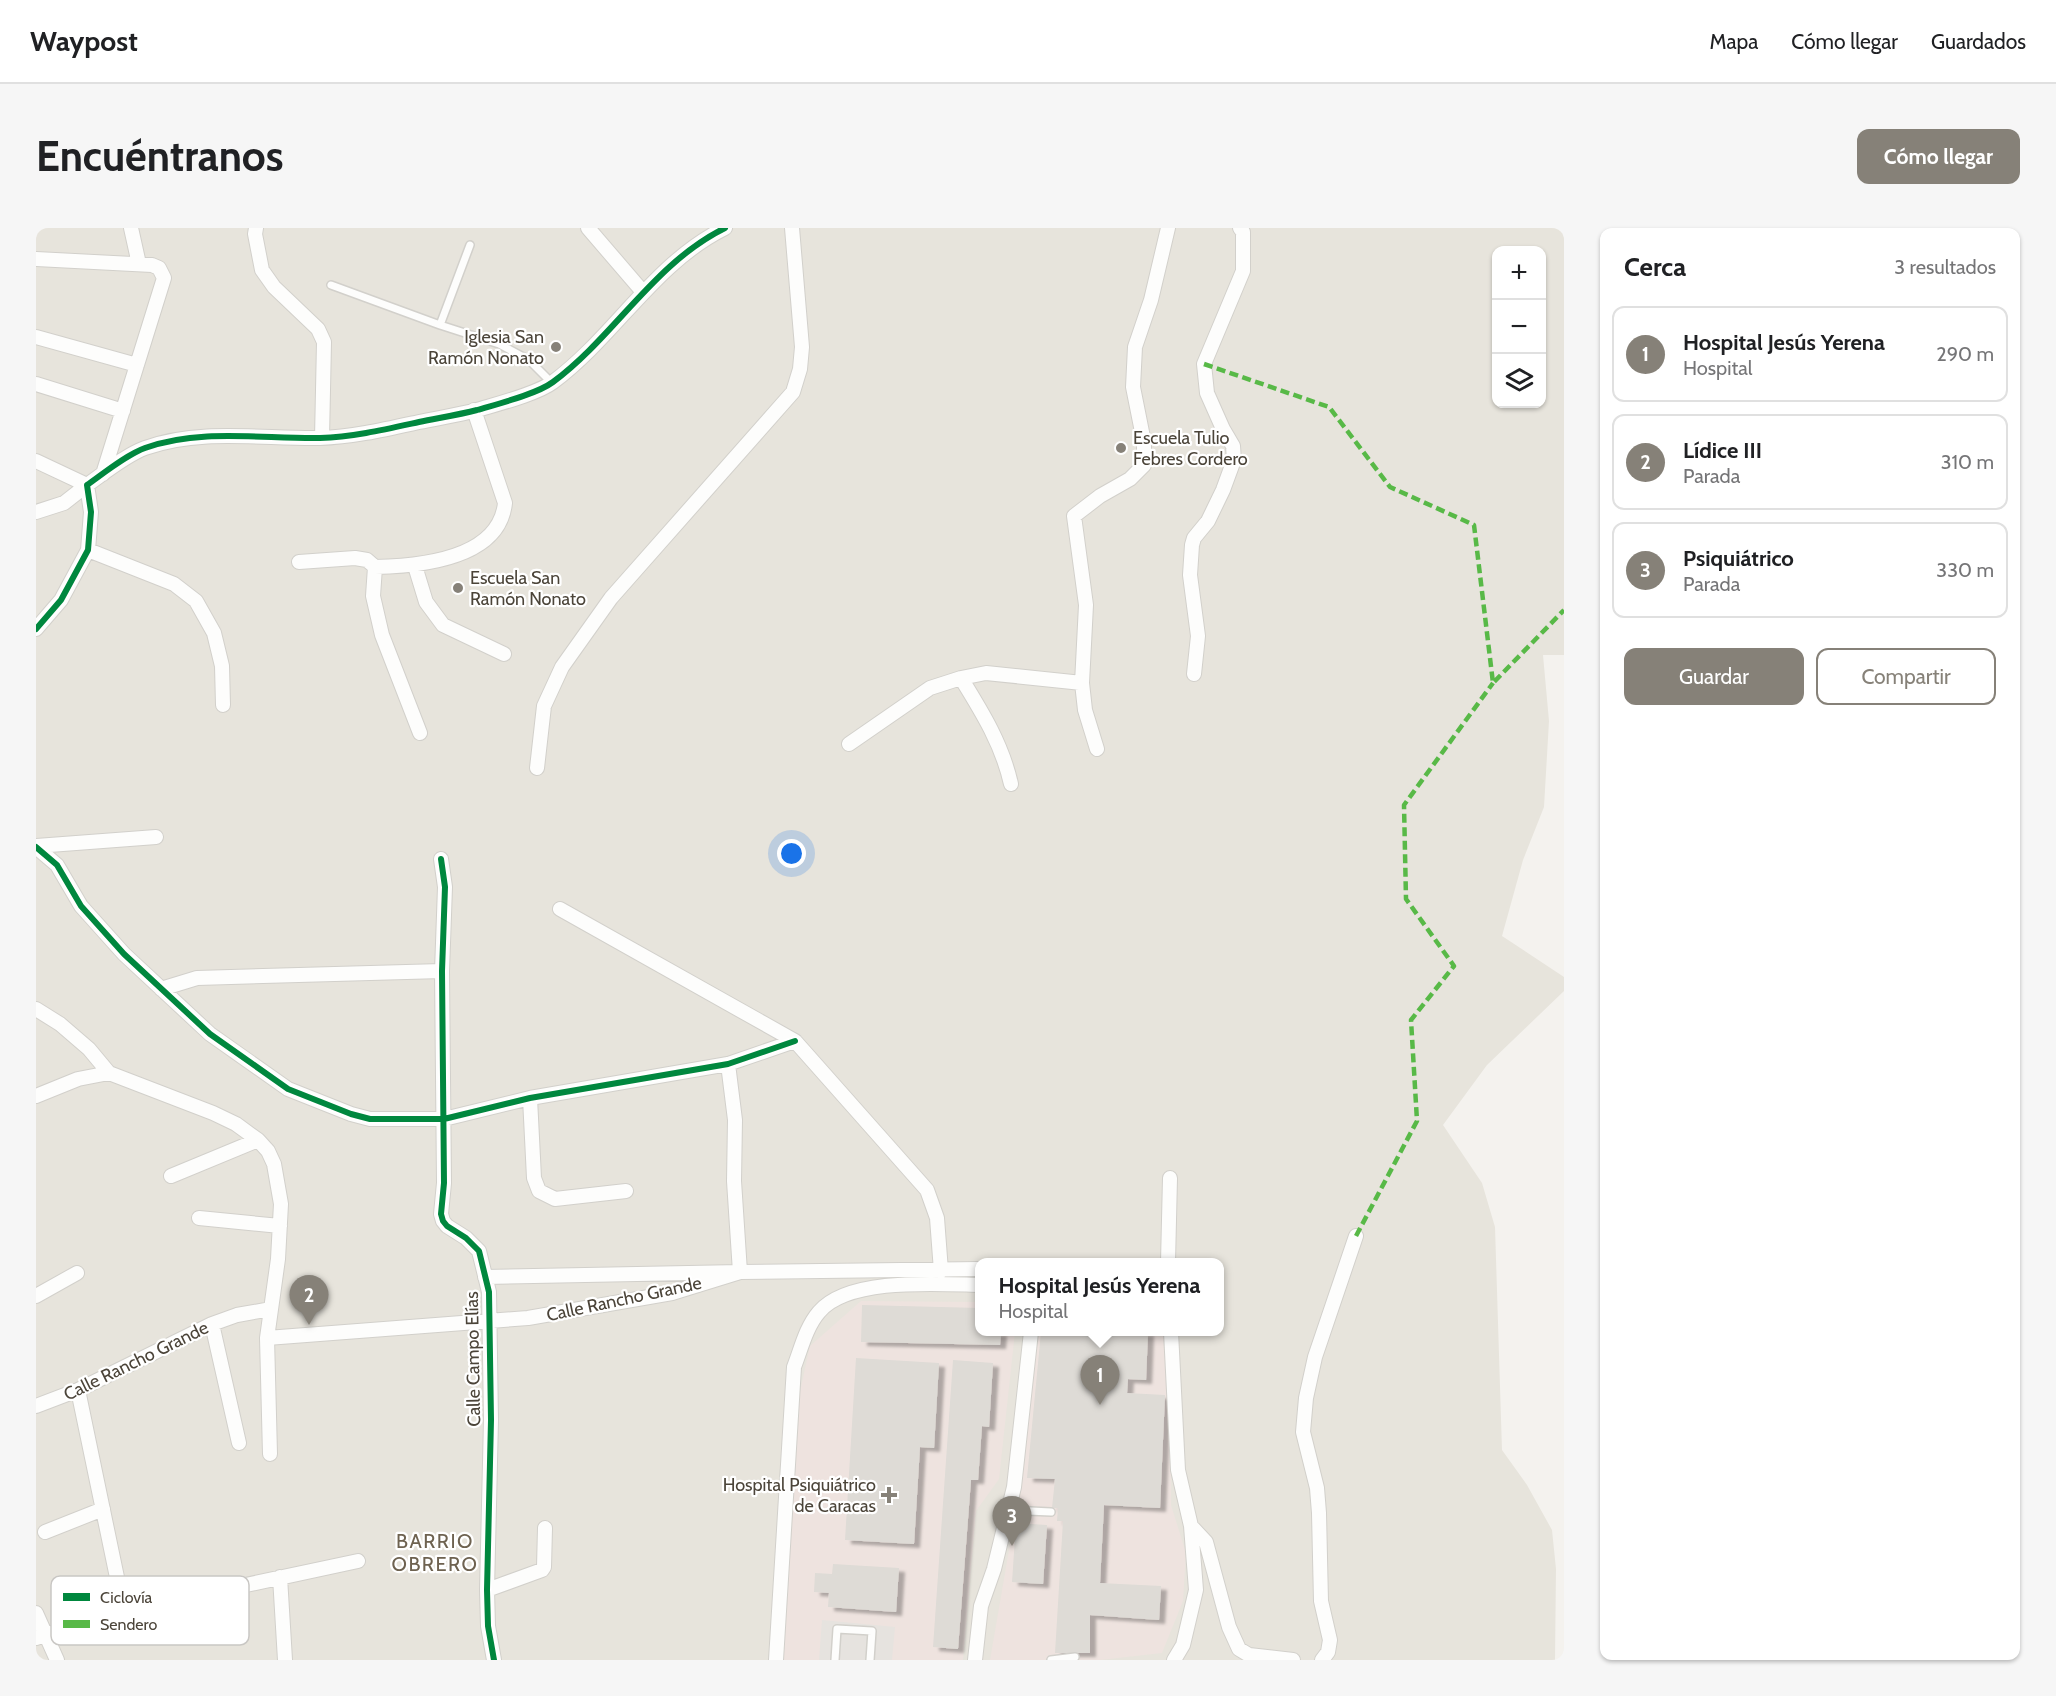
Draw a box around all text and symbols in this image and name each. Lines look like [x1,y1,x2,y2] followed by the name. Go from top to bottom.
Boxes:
[30,24,138,58] text: Waypost
[1710,29,1758,54] text: Mapa
[1791,29,1898,54] text: Cómo llegar
[1931,29,2026,54] text: Guardados
[1857,129,2020,184] button: Cómo llegar
[36,130,284,182] text: Encuéntranos
[1492,246,1546,408] map controls
[1492,246,1546,300] button: +
[1624,251,1686,283] text: Cerca
[1894,255,1996,279] text: 3 resultados
[1492,300,1546,354] button: −
[428,326,544,369] place label: Iglesia San Ramón Nonato
[1683,329,1885,356] text: Hospital Jesús Yerena
[549,340,563,354] marker: Iglesia San Ramón Nonato
[1642,342,1649,366] text: 1
[1936,342,1994,366] text: 290 m
[1492,354,1546,408] button: layers
[1683,356,1753,380] text: Hospital
[1133,427,1248,470] place label: Escuela Tulio Febres Cordero
[1683,437,1762,464] text: Lídice III
[1114,441,1128,455] marker: Escuela Tulio Febres Cordero
[1640,450,1651,474] text: 2
[1941,450,1994,474] text: 310 m
[1683,464,1740,488] text: Parada
[1683,545,1794,572] text: Psiquiátrico
[1640,558,1651,582] text: 3
[1936,558,1994,582] text: 330 m
[470,567,586,610] place label: Escuela San Ramón Nonato
[1683,572,1740,596] text: Parada
[451,581,465,595] marker: Escuela San Ramón Nonato
[1624,648,1804,705] button: Guardar
[1816,648,1996,705] button: Compartir
[777,839,806,868] your location
[975,1258,1224,1336] popup
[544,1272,704,1326] street label: Calle Rancho Grande
[999,1272,1200,1299] text: Hospital Jesús Yerena
[290,1276,328,1325] pin: 2
[461,1291,485,1427] street label: Calle Campo Elías
[999,1299,1068,1323] text: Hospital
[60,1316,212,1406] street label: Calle Rancho Grande
[1080,1356,1120,1405] pin: 1
[723,1474,876,1517] place label: Hospital Psiquiátrico de Caracas
[880,1486,898,1504] marker: Hospital Psiquiátrico de Caracas
[992,1496,1032,1546] pin: 3
[392,1529,478,1576] district label: BARRIO OBRERO
[51,1576,249,1645] legend
[100,1588,153,1607] text: Ciclovía
[100,1615,157,1634] text: Sendero

